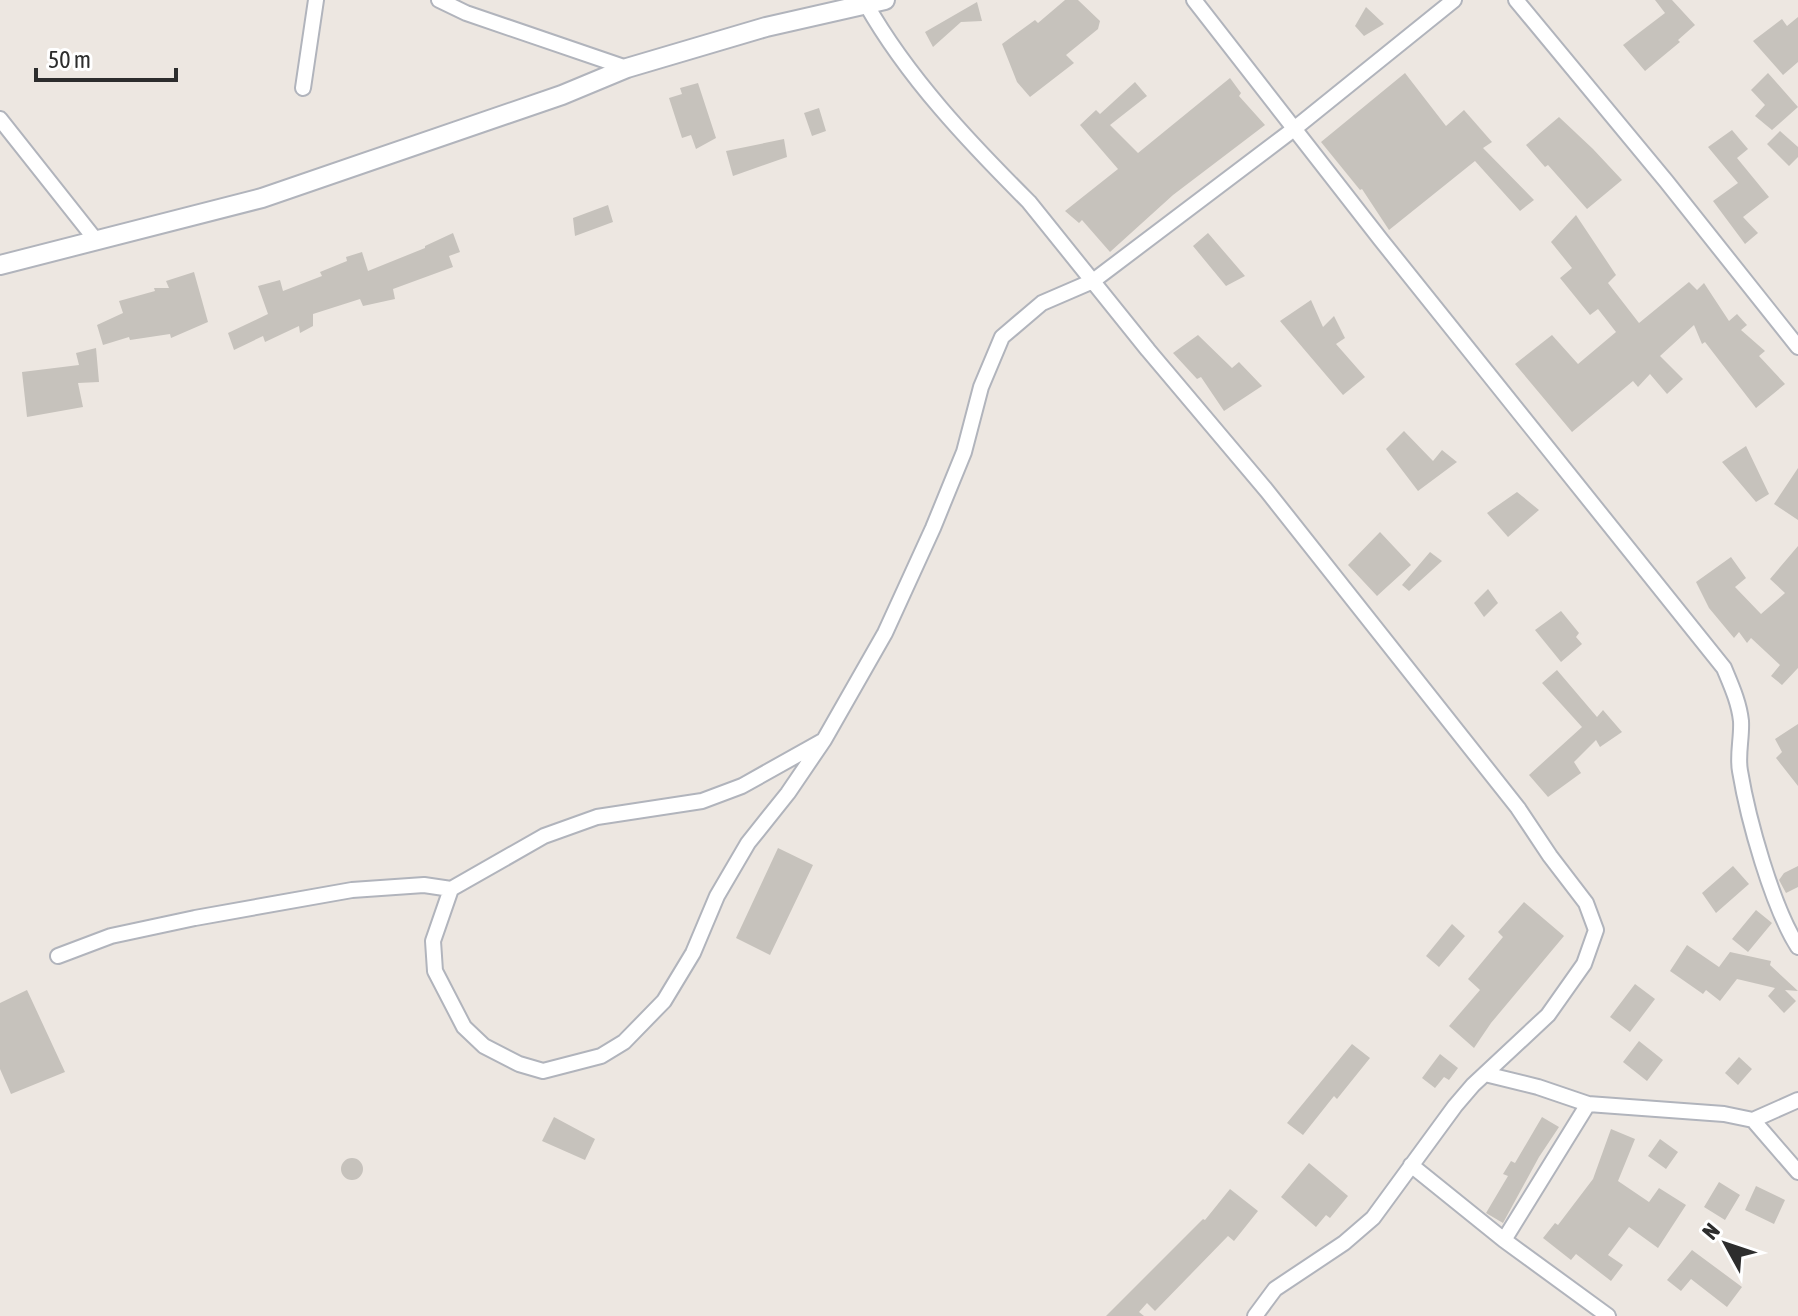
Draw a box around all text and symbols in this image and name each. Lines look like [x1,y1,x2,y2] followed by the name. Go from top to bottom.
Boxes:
[36,32,176,82] scale bar
[48,46,91,73] text: 50 m
[1686,1204,1766,1284] north arrow
[1697,1218,1725,1244] text: N

